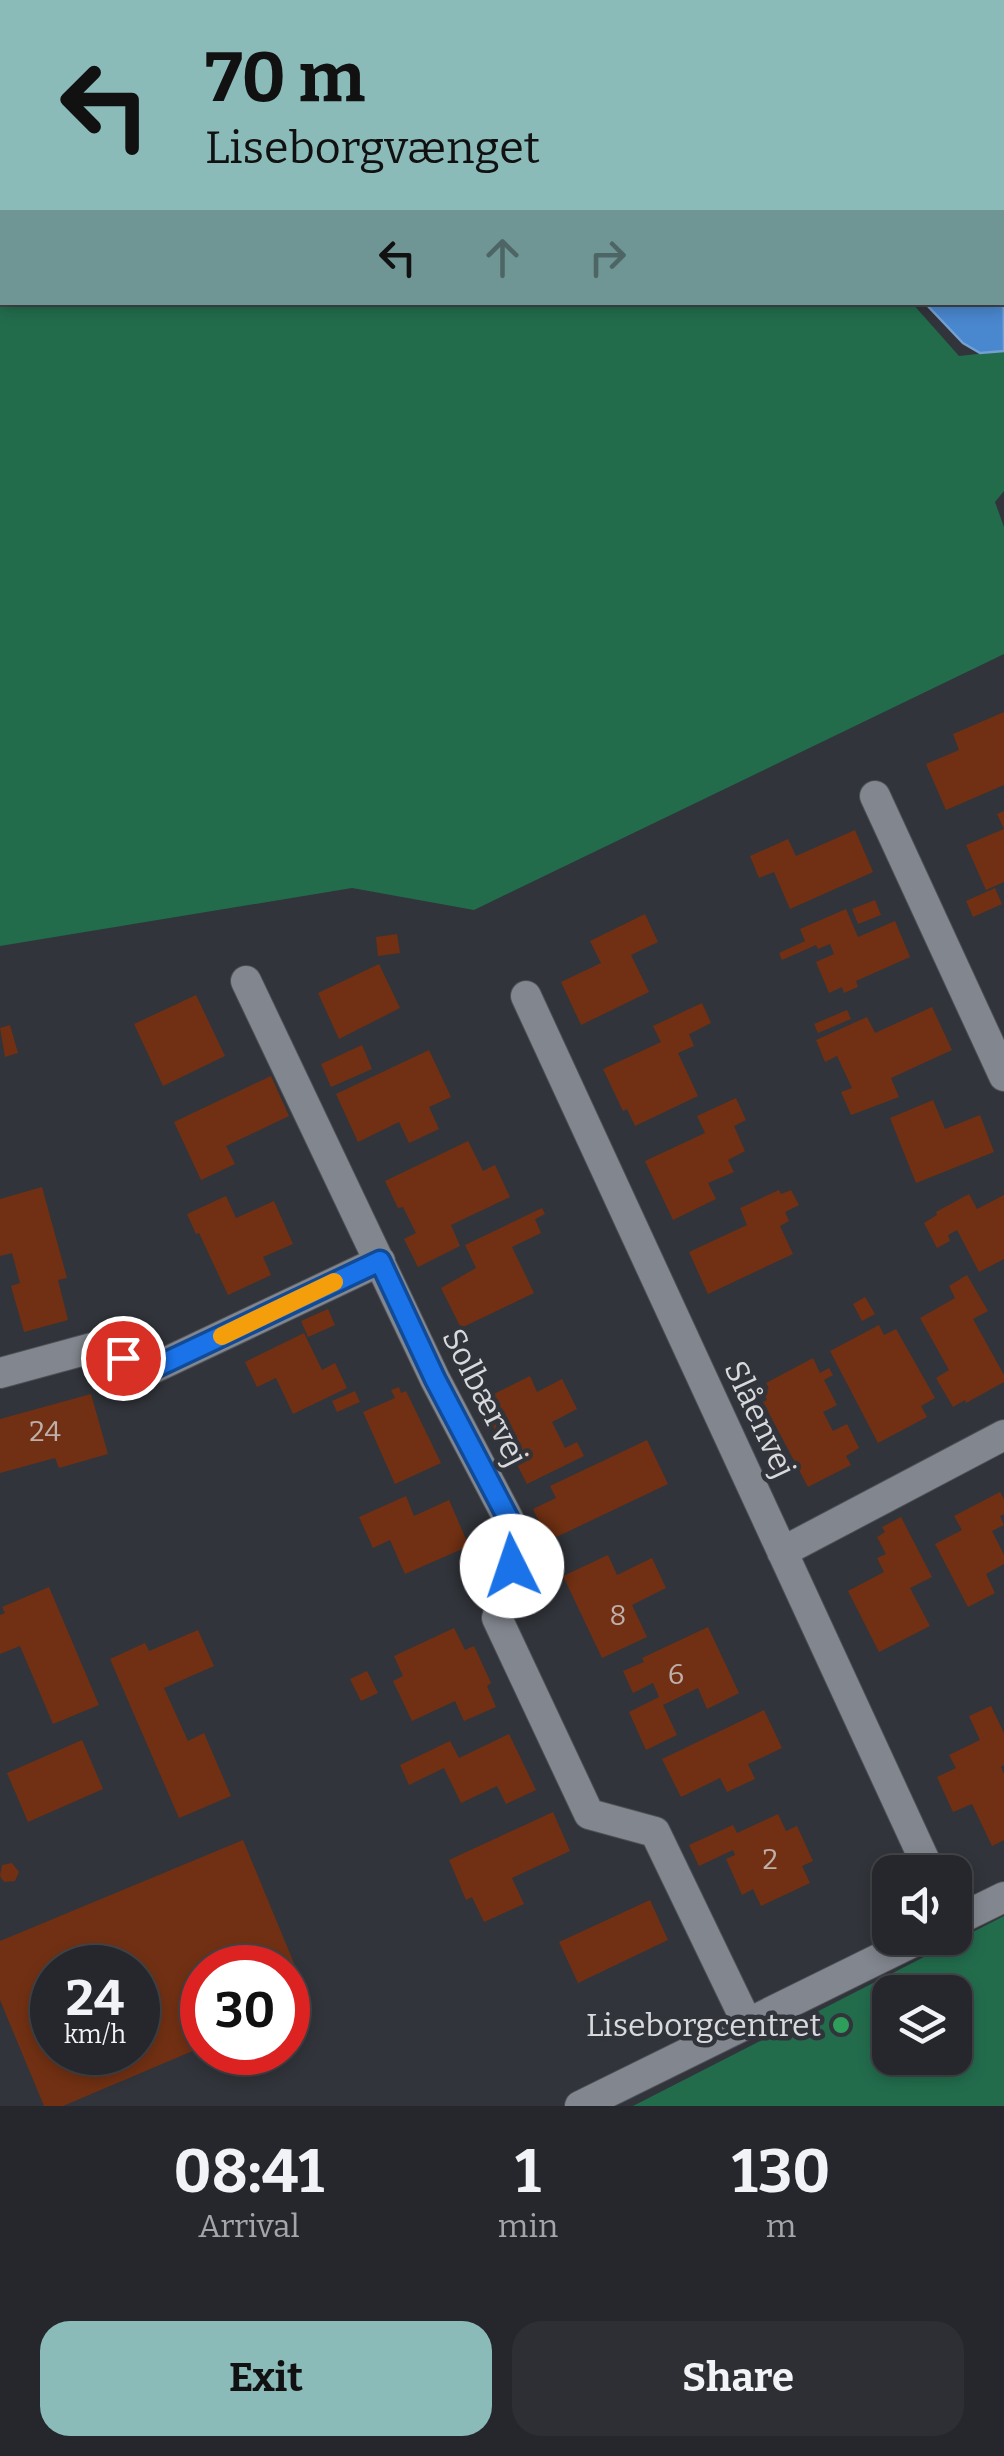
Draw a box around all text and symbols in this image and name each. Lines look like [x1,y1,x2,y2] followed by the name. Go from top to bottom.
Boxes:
[205,36,365,120] text: 70 m
[40,40,170,170] icon: left
[205,121,540,175] text: Liseborgvænget
[370,230,425,285] icon: left
[475,230,530,285] icon: ahead
[580,230,635,285] icon: right
[81,1316,166,1401] pin
[434,1322,536,1472] street label: Solbærvej
[96,1331,151,1386] icon: arrive
[716,1355,804,1483] street label: Slåenvej
[29,1415,61,1448] house number: 24
[460,1514,564,1618] position arrow
[610,1599,626,1632] house number: 8
[668,1658,684,1691] house number: 6
[762,1843,778,1876] house number: 2
[872,1855,972,2075] map controls
[872,1855,972,1955] button: sound
[180,1945,310,2075] speed limit sign: 30
[66,1968,124,2028] text: 24
[872,1975,972,2075] button: layers
[586,2006,821,2044] place label: Liseborgcentret
[830,2014,852,2036] marker: Liseborgcentret
[64,2020,126,2050] text: km/h
[174,2136,324,2208] text: 08:41
[515,2136,541,2208] text: 1
[732,2136,830,2208] text: 130
[198,2207,300,2245] text: Arrival
[498,2207,558,2245] text: min
[766,2207,796,2245] text: m
[40,2321,492,2436] button: Exit
[512,2321,964,2436] button: Share

